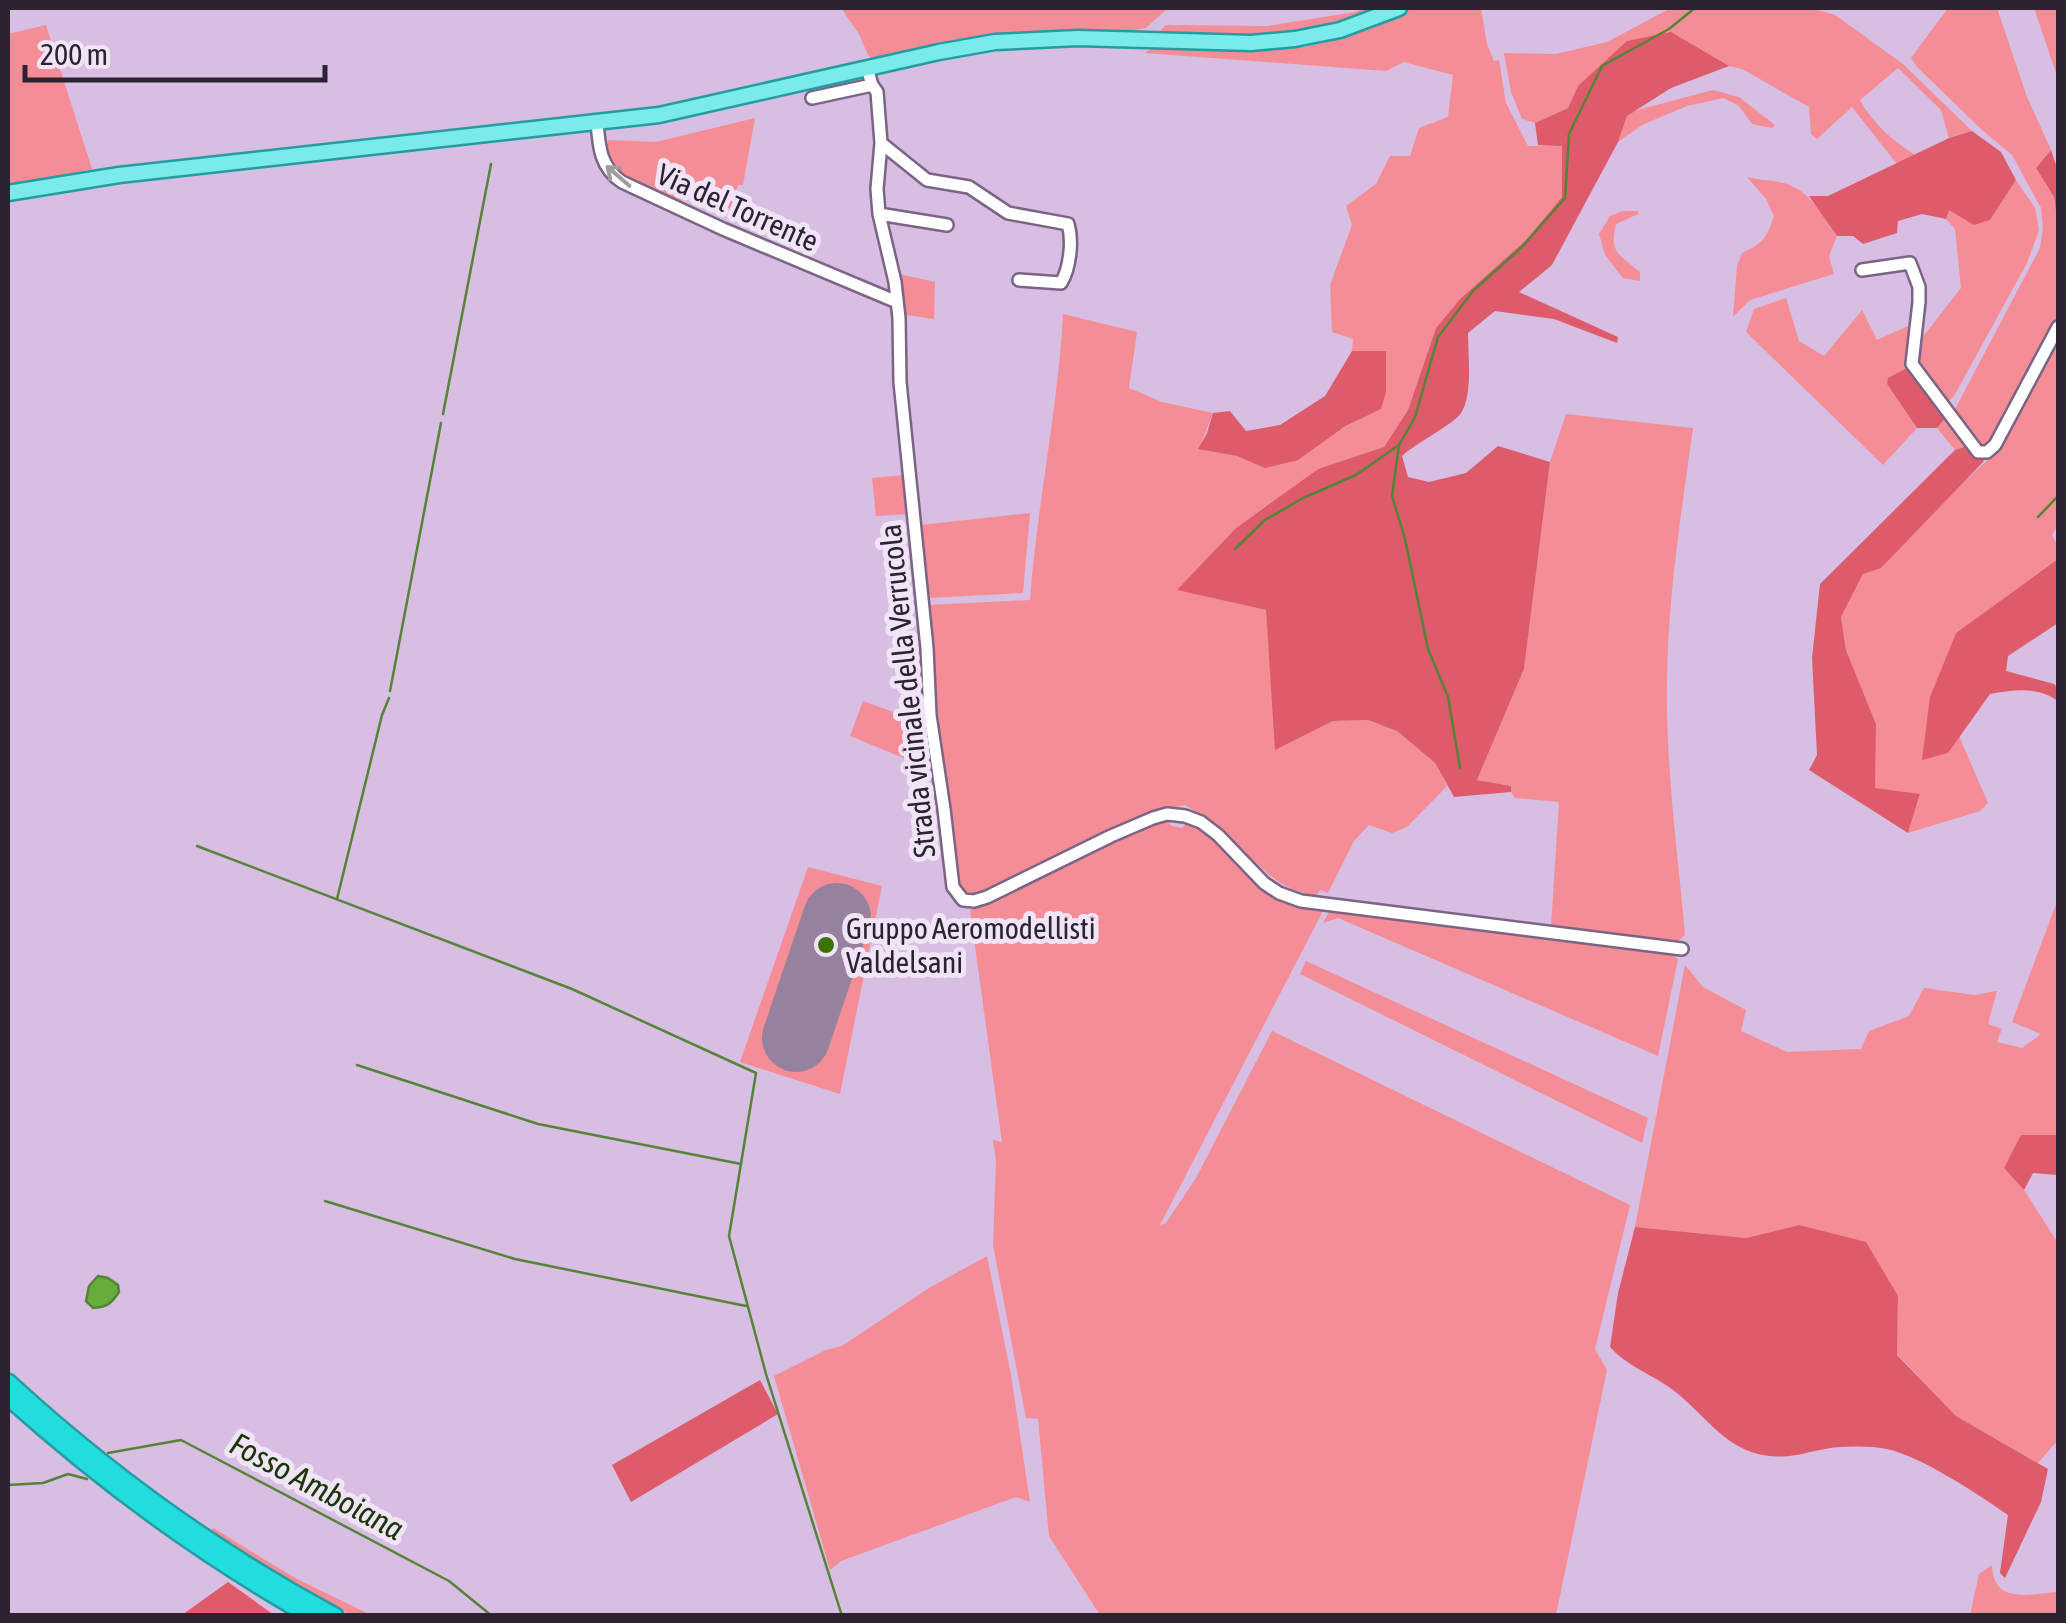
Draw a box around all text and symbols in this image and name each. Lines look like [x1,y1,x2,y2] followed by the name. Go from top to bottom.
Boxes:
[25,20,325,82] scale bar
[40,37,108,71] text: 200 m
[652,156,824,258] street label: Via del Torrente
[606,165,631,188] one-way arrow
[873,522,941,860] street label: Strada vicinale della Verrucola
[846,911,1096,979] place label: Gruppo Aeromodellisti Valdelsani
[815,934,837,956] marker: Gruppo Aeromodellisti Valdelsani
[224,1425,410,1547] water label: Fosso Amboiana

